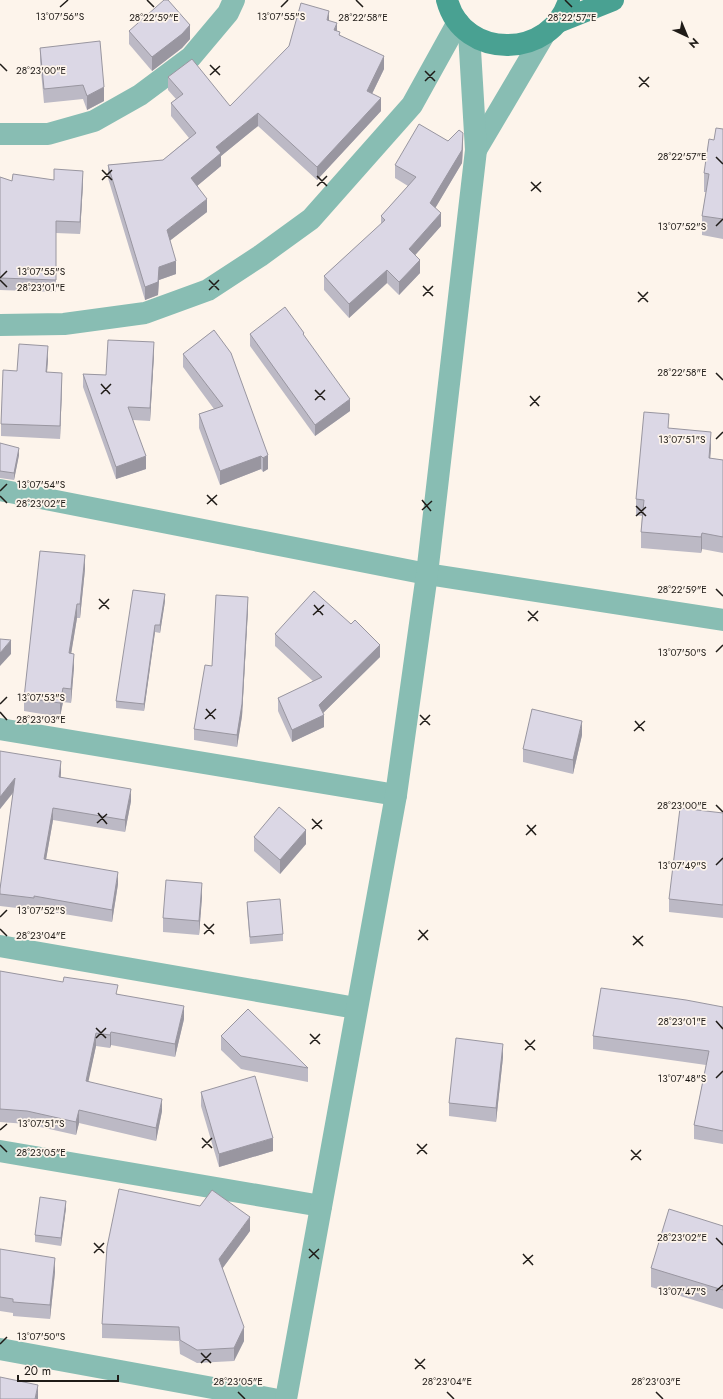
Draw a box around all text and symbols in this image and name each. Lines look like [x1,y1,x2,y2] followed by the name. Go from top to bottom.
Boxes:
[36,9,85,24] text: 13°07'56"S
[257,9,306,24] text: 13°07'55"S
[129,10,179,25] text: 28°22'59"E
[338,10,388,25] text: 28°22'58"E
[547,10,597,25] text: 28°22'57"E
[667,16,707,56] north arrow
[685,34,703,52] text: N
[16,63,66,78] text: 28°23'00"E
[657,149,707,164] text: 28°22'57"E
[658,219,707,234] text: 13°07'52"S
[17,264,66,279] text: 13°07'55"S
[17,280,65,295] text: 28°23'01"E
[657,365,707,380] text: 28°22'58"E
[658,432,706,447] text: 13°07'51"S
[17,477,66,492] text: 13°07'54"S
[16,496,66,511] text: 28°23'02"E
[657,582,707,597] text: 28°22'59"E
[658,645,707,660] text: 13°07'50"S
[17,690,66,705] text: 13°07'53"S
[16,712,66,727] text: 28°23'03"E
[657,798,707,813] text: 28°23'00"E
[658,858,707,873] text: 13°07'49"S
[17,903,66,918] text: 13°07'52"S
[16,928,66,943] text: 28°23'04"E
[658,1014,706,1029] text: 28°23'01"E
[658,1071,707,1086] text: 13°07'48"S
[17,1116,65,1131] text: 13°07'51"S
[16,1145,66,1160] text: 28°23'05"E
[657,1230,707,1245] text: 28°23'02"E
[658,1284,707,1299] text: 13°07'47"S
[17,1329,66,1344] text: 13°07'50"S
[18,1357,118,1383] scale bar
[24,1362,51,1380] text: 20 m
[213,1374,263,1389] text: 28°23'05"E
[422,1374,472,1389] text: 28°23'04"E
[631,1374,681,1389] text: 28°23'03"E

